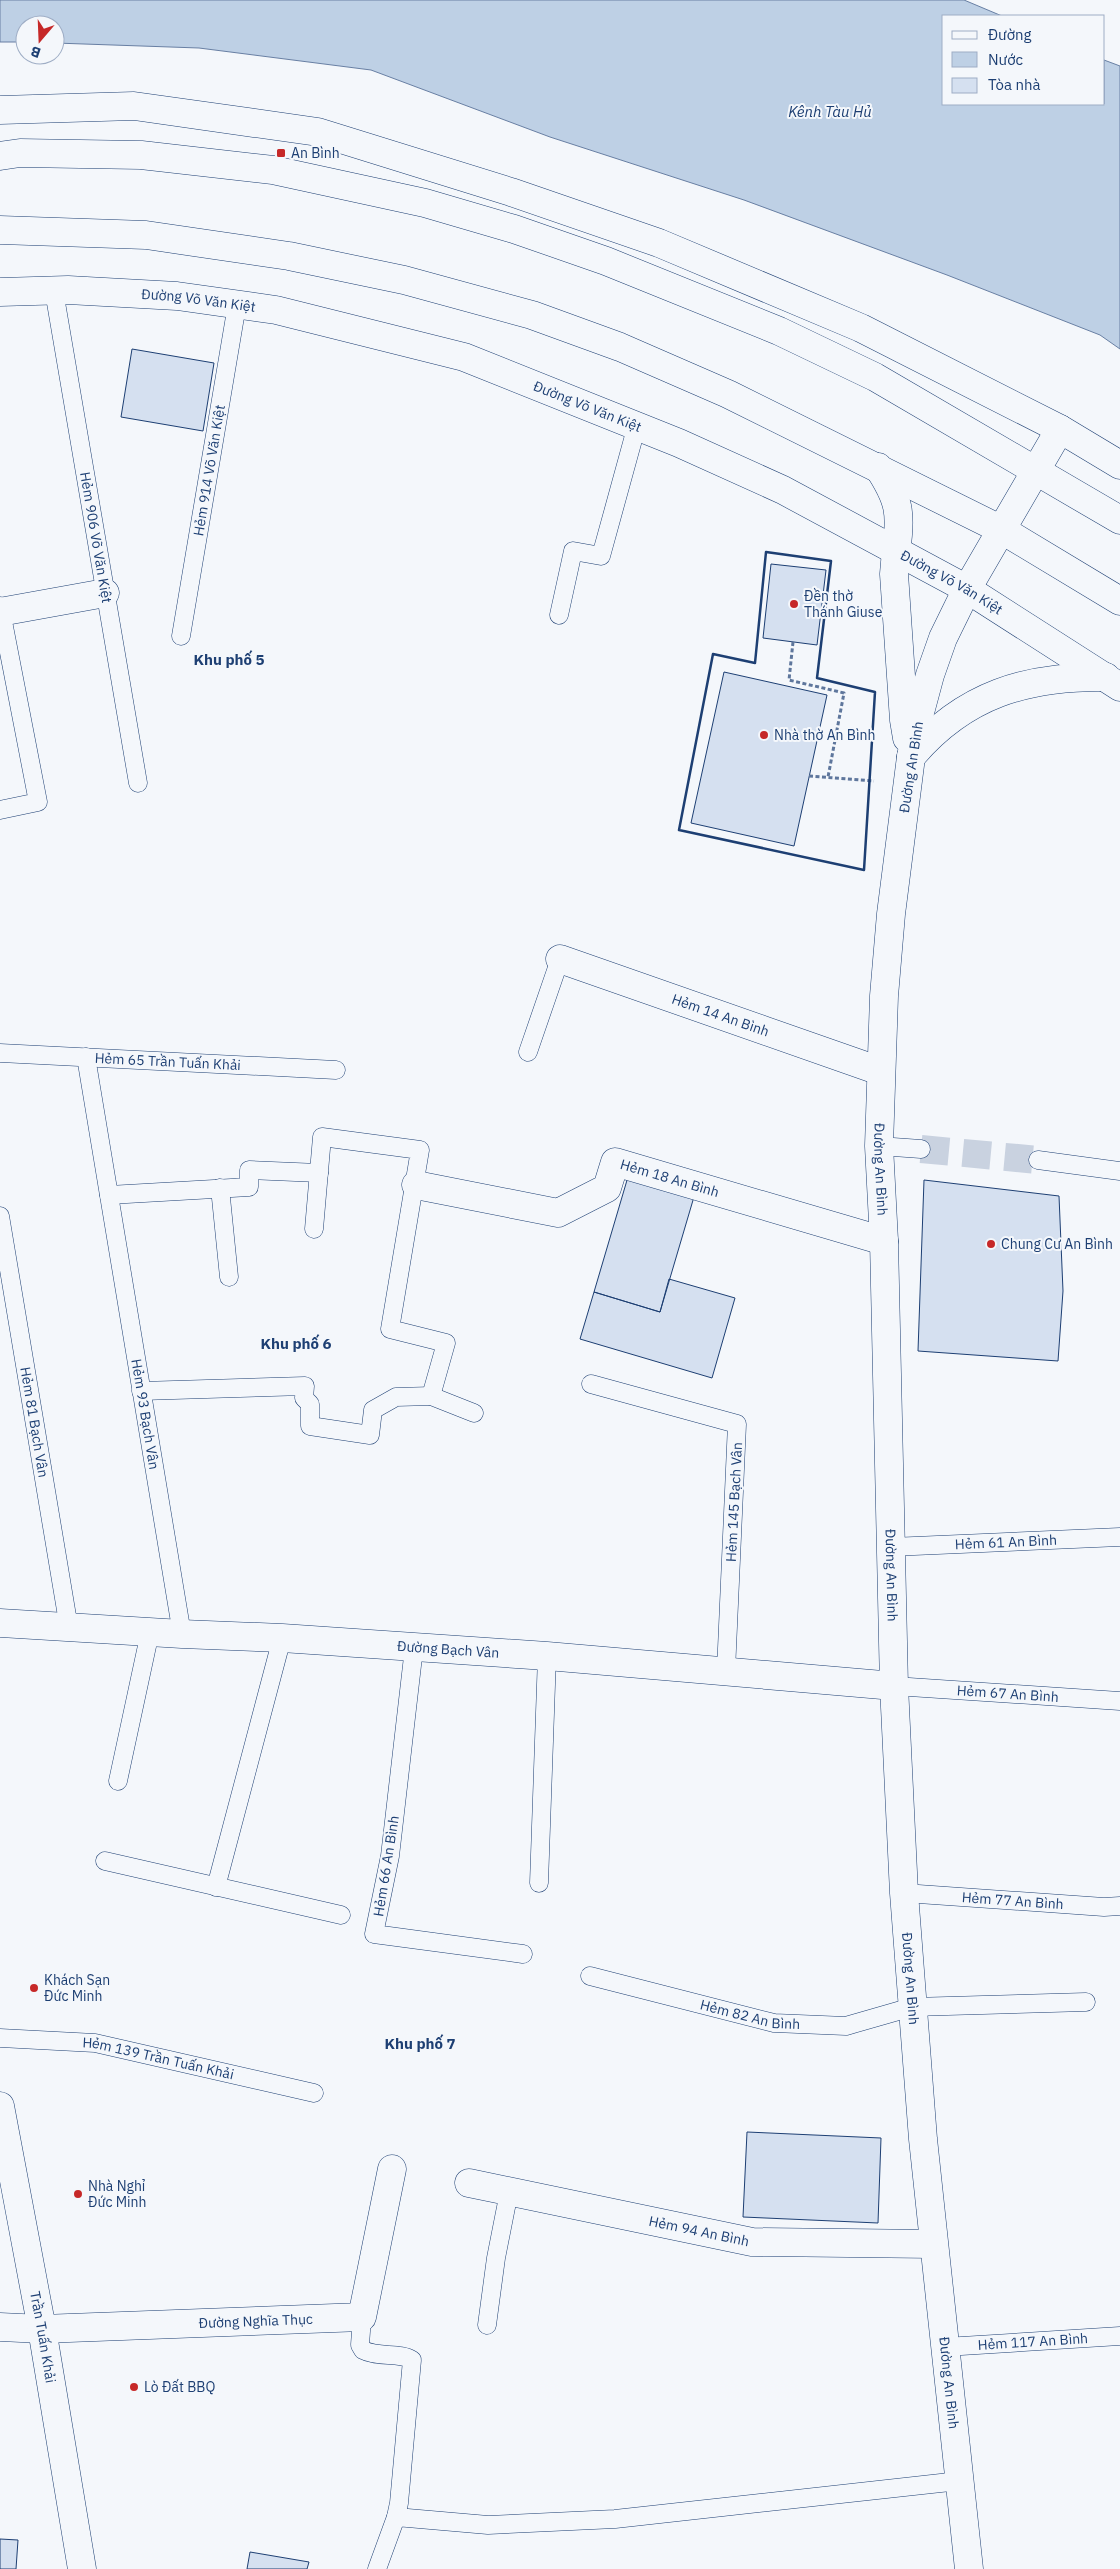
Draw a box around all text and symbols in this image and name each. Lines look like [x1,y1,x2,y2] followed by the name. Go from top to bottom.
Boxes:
[15,15,65,65] north arrow
[942,15,1105,105] legend
[988,25,1032,44] text: Đường
[28,42,43,62] text: B
[988,50,1024,69] text: Nước
[988,75,1041,94] text: Tòa nhà
[788,102,872,121] water label: Kênh Tàu Hủ
[291,144,340,162] place label: An Bình
[275,147,287,159] marker: An Bình
[141,285,257,316] street label: Đường Võ Văn Kiệt
[531,377,644,436] street label: Đường Võ Văn Kiệt
[189,403,229,537] street label: Hẻm 914 Võ Văn Kiệt
[76,470,116,604] street label: Hẻm 906 Võ Văn Kiệt
[897,546,1006,619] street label: Đường Võ Văn Kiệt
[804,587,883,621] place label: Đền thờ Thánh Giuse
[788,598,800,610] marker: Đền thờ Thánh Giuse
[194,650,264,669] district label: Khu phố 5
[895,720,927,814] street label: Đường An Bình
[774,726,875,744] place label: Nhà thờ An Bình
[758,729,770,741] marker: Nhà thờ An Bình
[669,990,772,1041] street label: Hẻm 14 An Bình
[94,1049,241,1074] street label: Hẻm 65 Trần Tuấn Khải
[870,1123,892,1216] street label: Đường An Bình
[618,1155,721,1201] street label: Hẻm 18 An Bình
[1001,1235,1113,1253] place label: Chung Cư An Bình
[985,1238,997,1250] marker: Chung Cư An Bình
[261,1334,331,1353] district label: Khu phố 6
[127,1357,163,1471] street label: Hẻm 93 Bạch Vân
[16,1366,53,1479] street label: Hẻm 81 Bạch Vân
[722,1442,746,1562] street label: Hẻm 145 Bạch Vân
[881,1529,902,1622] street label: Đường An Bình
[955,1531,1057,1553] street label: Hẻm 61 An Bình
[397,1637,500,1662] street label: Đường Bạch Vân
[956,1681,1059,1706] street label: Hẻm 67 An Bình
[369,1814,403,1918] street label: Hẻm 66 An Bình
[961,1888,1064,1913] street label: Hẻm 77 An Bình
[898,1932,923,2026] street label: Đường An Bình
[44,1971,110,2005] place label: Khách Sạn Đức Minh
[28,1982,40,1994] marker: Khách Sạn Đức Minh
[698,1995,800,2033] street label: Hẻm 82 An Bình
[82,2033,236,2083] street label: Hẻm 139 Trần Tuấn Khải
[385,2034,455,2053] district label: Khu phố 7
[88,2177,147,2211] place label: Nhà Nghỉ Đức Minh
[72,2188,84,2200] marker: Nhà Nghỉ Đức Minh
[647,2212,751,2250] street label: Hẻm 94 An Bình
[26,2290,60,2384] street label: Trần Tuấn Khải
[198,2310,313,2332] street label: Đường Nghĩa Thục
[977,2329,1089,2354] street label: Hẻm 117 An Bình
[935,2336,963,2430] street label: Đường An Bình
[144,2378,215,2396] place label: Lò Đất BBQ
[128,2381,140,2393] marker: Lò Đất BBQ

